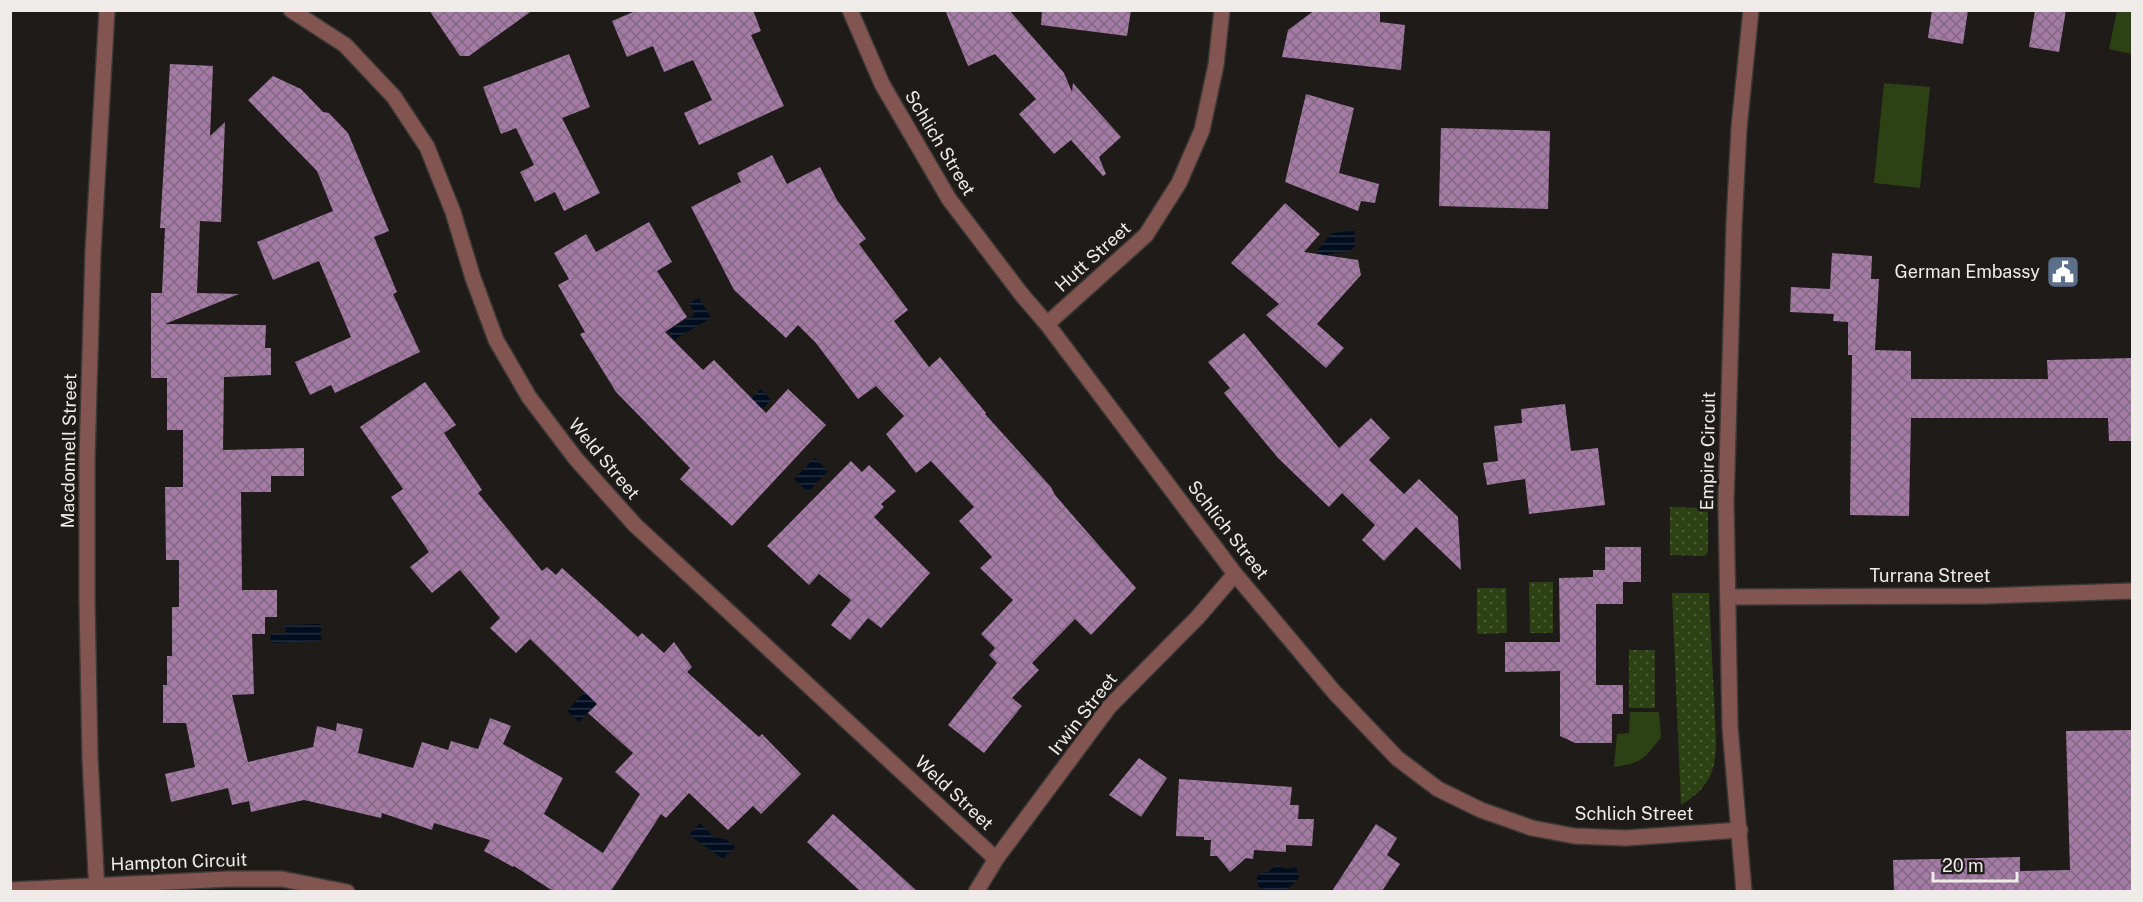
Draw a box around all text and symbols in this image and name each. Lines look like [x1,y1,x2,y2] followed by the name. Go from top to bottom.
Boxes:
[901,86,980,199] street label: Schlich Street
[1051,217,1135,296] street label: Hutt Street
[2045,254,2081,290] public building icon: German Embassy
[1895,261,2040,282] place label: German Embassy
[57,373,80,529] street label: Macdonnell Street
[1696,391,1719,511] street label: Empire Circuit
[564,414,644,503] street label: Weld Street
[1184,476,1273,583] street label: Schlich Street
[1869,565,1991,586] street label: Turrana Street
[1044,668,1121,759] street label: Irwin Street
[911,751,998,834] street label: Weld Street
[1575,803,1693,824] street label: Schlich Street
[1933,845,2017,883] scale bar
[110,849,248,874] street label: Hampton Circuit
[1942,855,1984,876] text: 20 m

